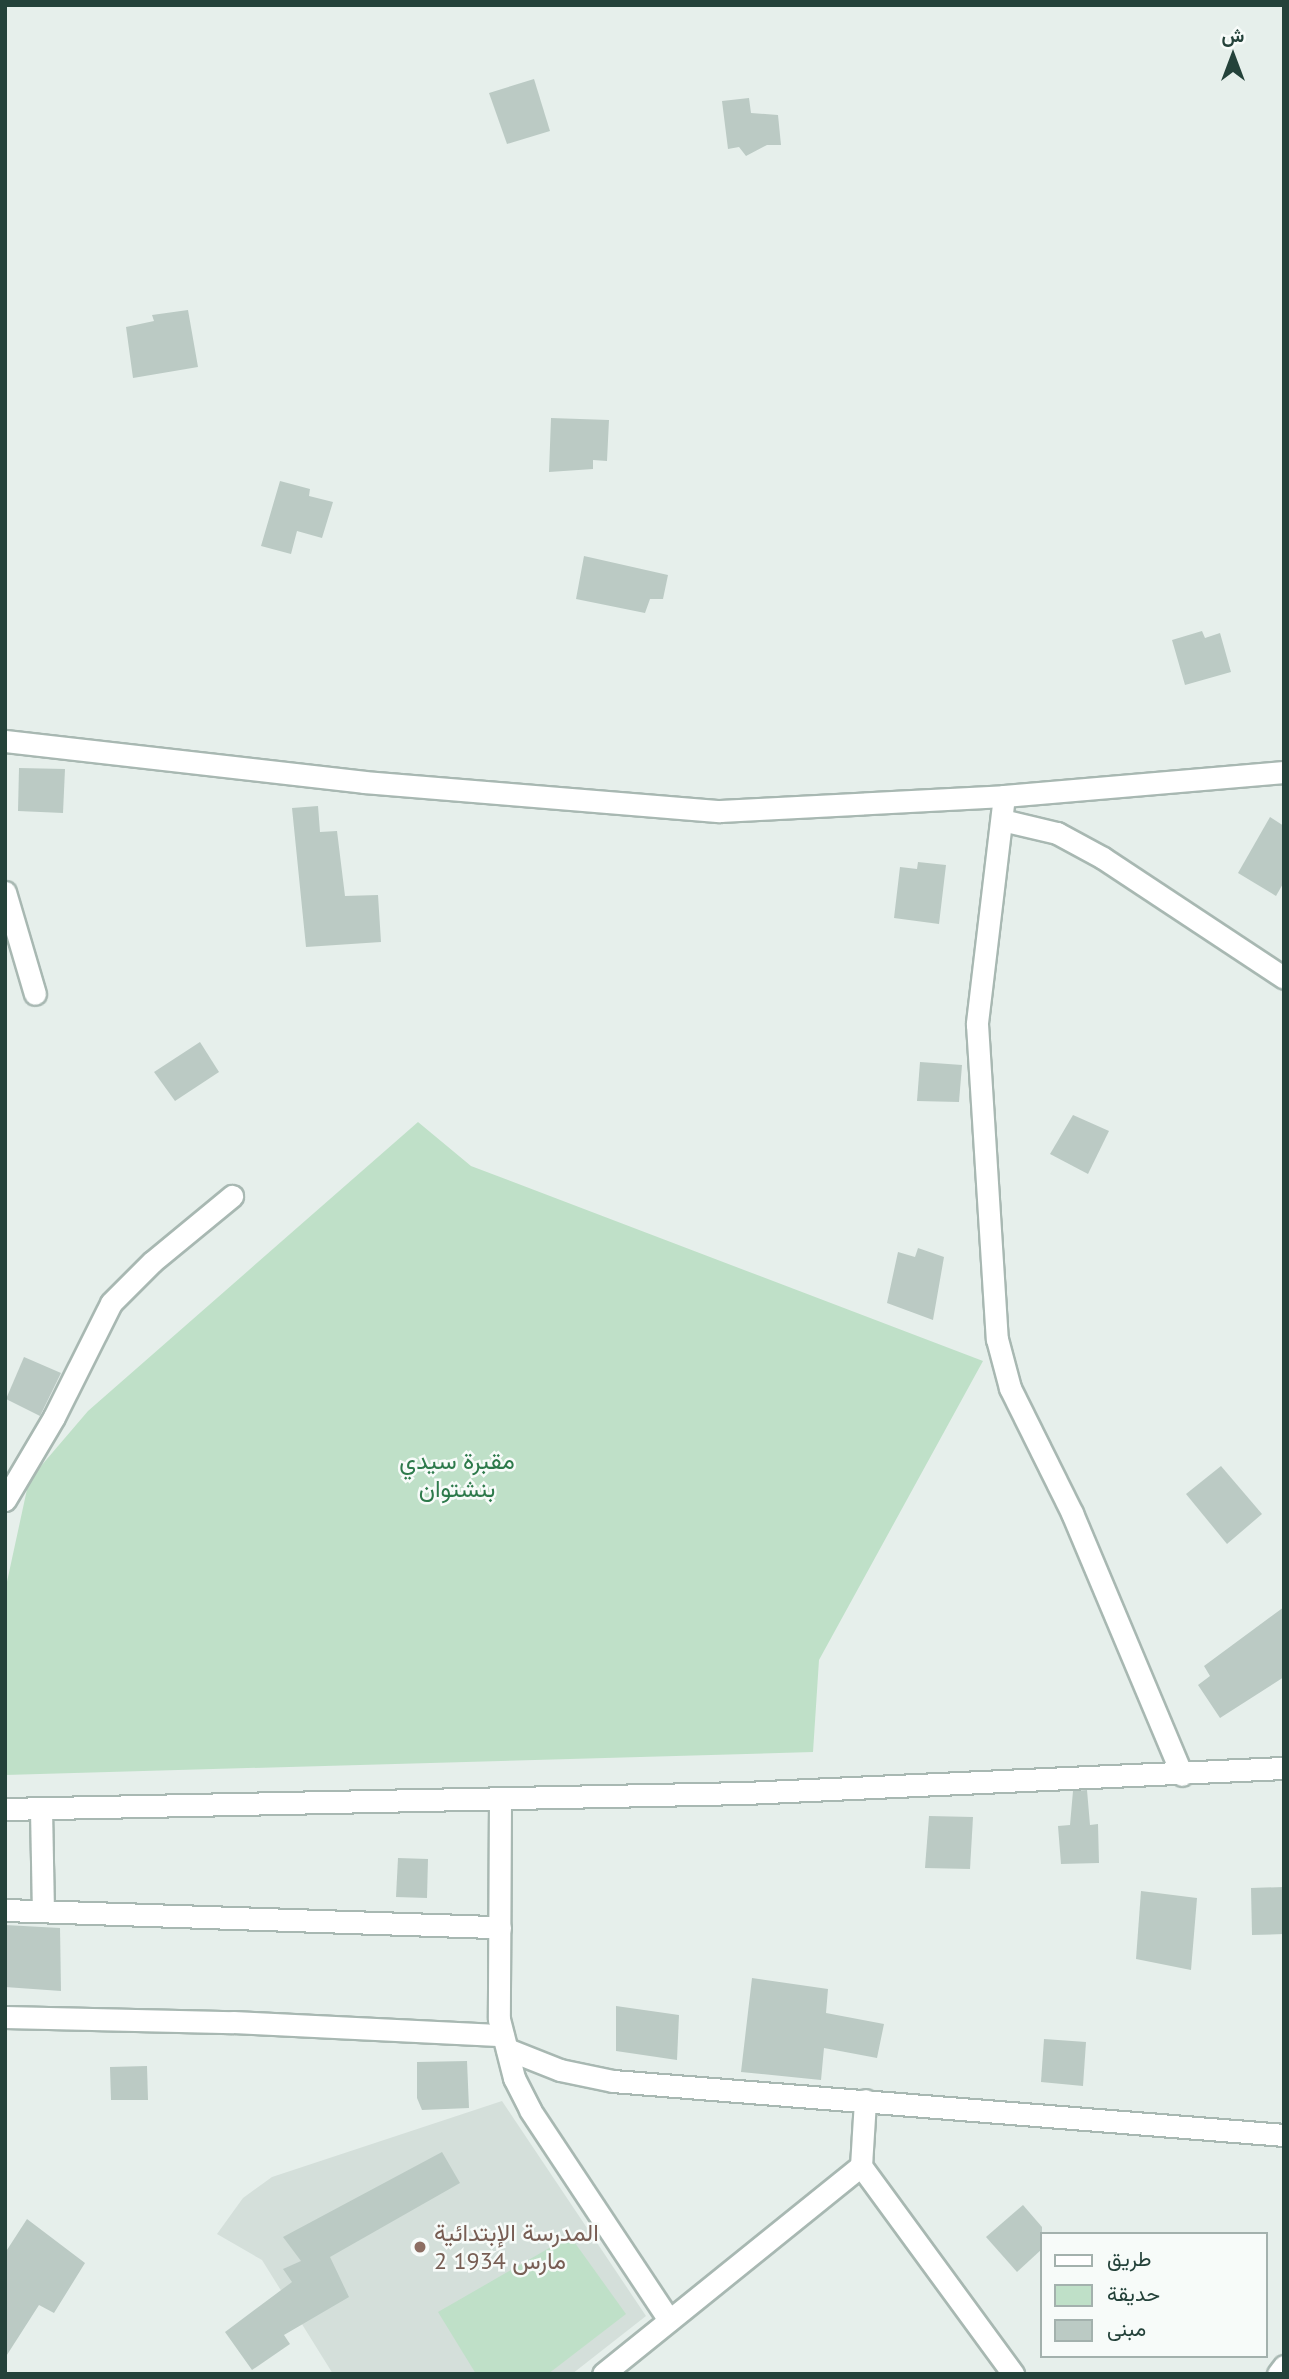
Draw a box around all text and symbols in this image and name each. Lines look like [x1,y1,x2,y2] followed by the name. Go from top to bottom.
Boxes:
[1198,21,1268,91] north arrow
[1222,23,1244,47] text: ش
[399,1447,515,1503] park label: مقبرة سيدي بنشتوان
[434,2219,599,2275] place label: المدرسة الإبتدائية 2 مارس 1934
[1040,2232,1268,2358] legend
[412,2239,428,2255] marker: المدرسة الإبتدائية 2 مارس 1934
[1107,2245,1152,2272] text: طريق
[1107,2280,1160,2307] text: حديقة
[1107,2315,1146,2342] text: مبنى

